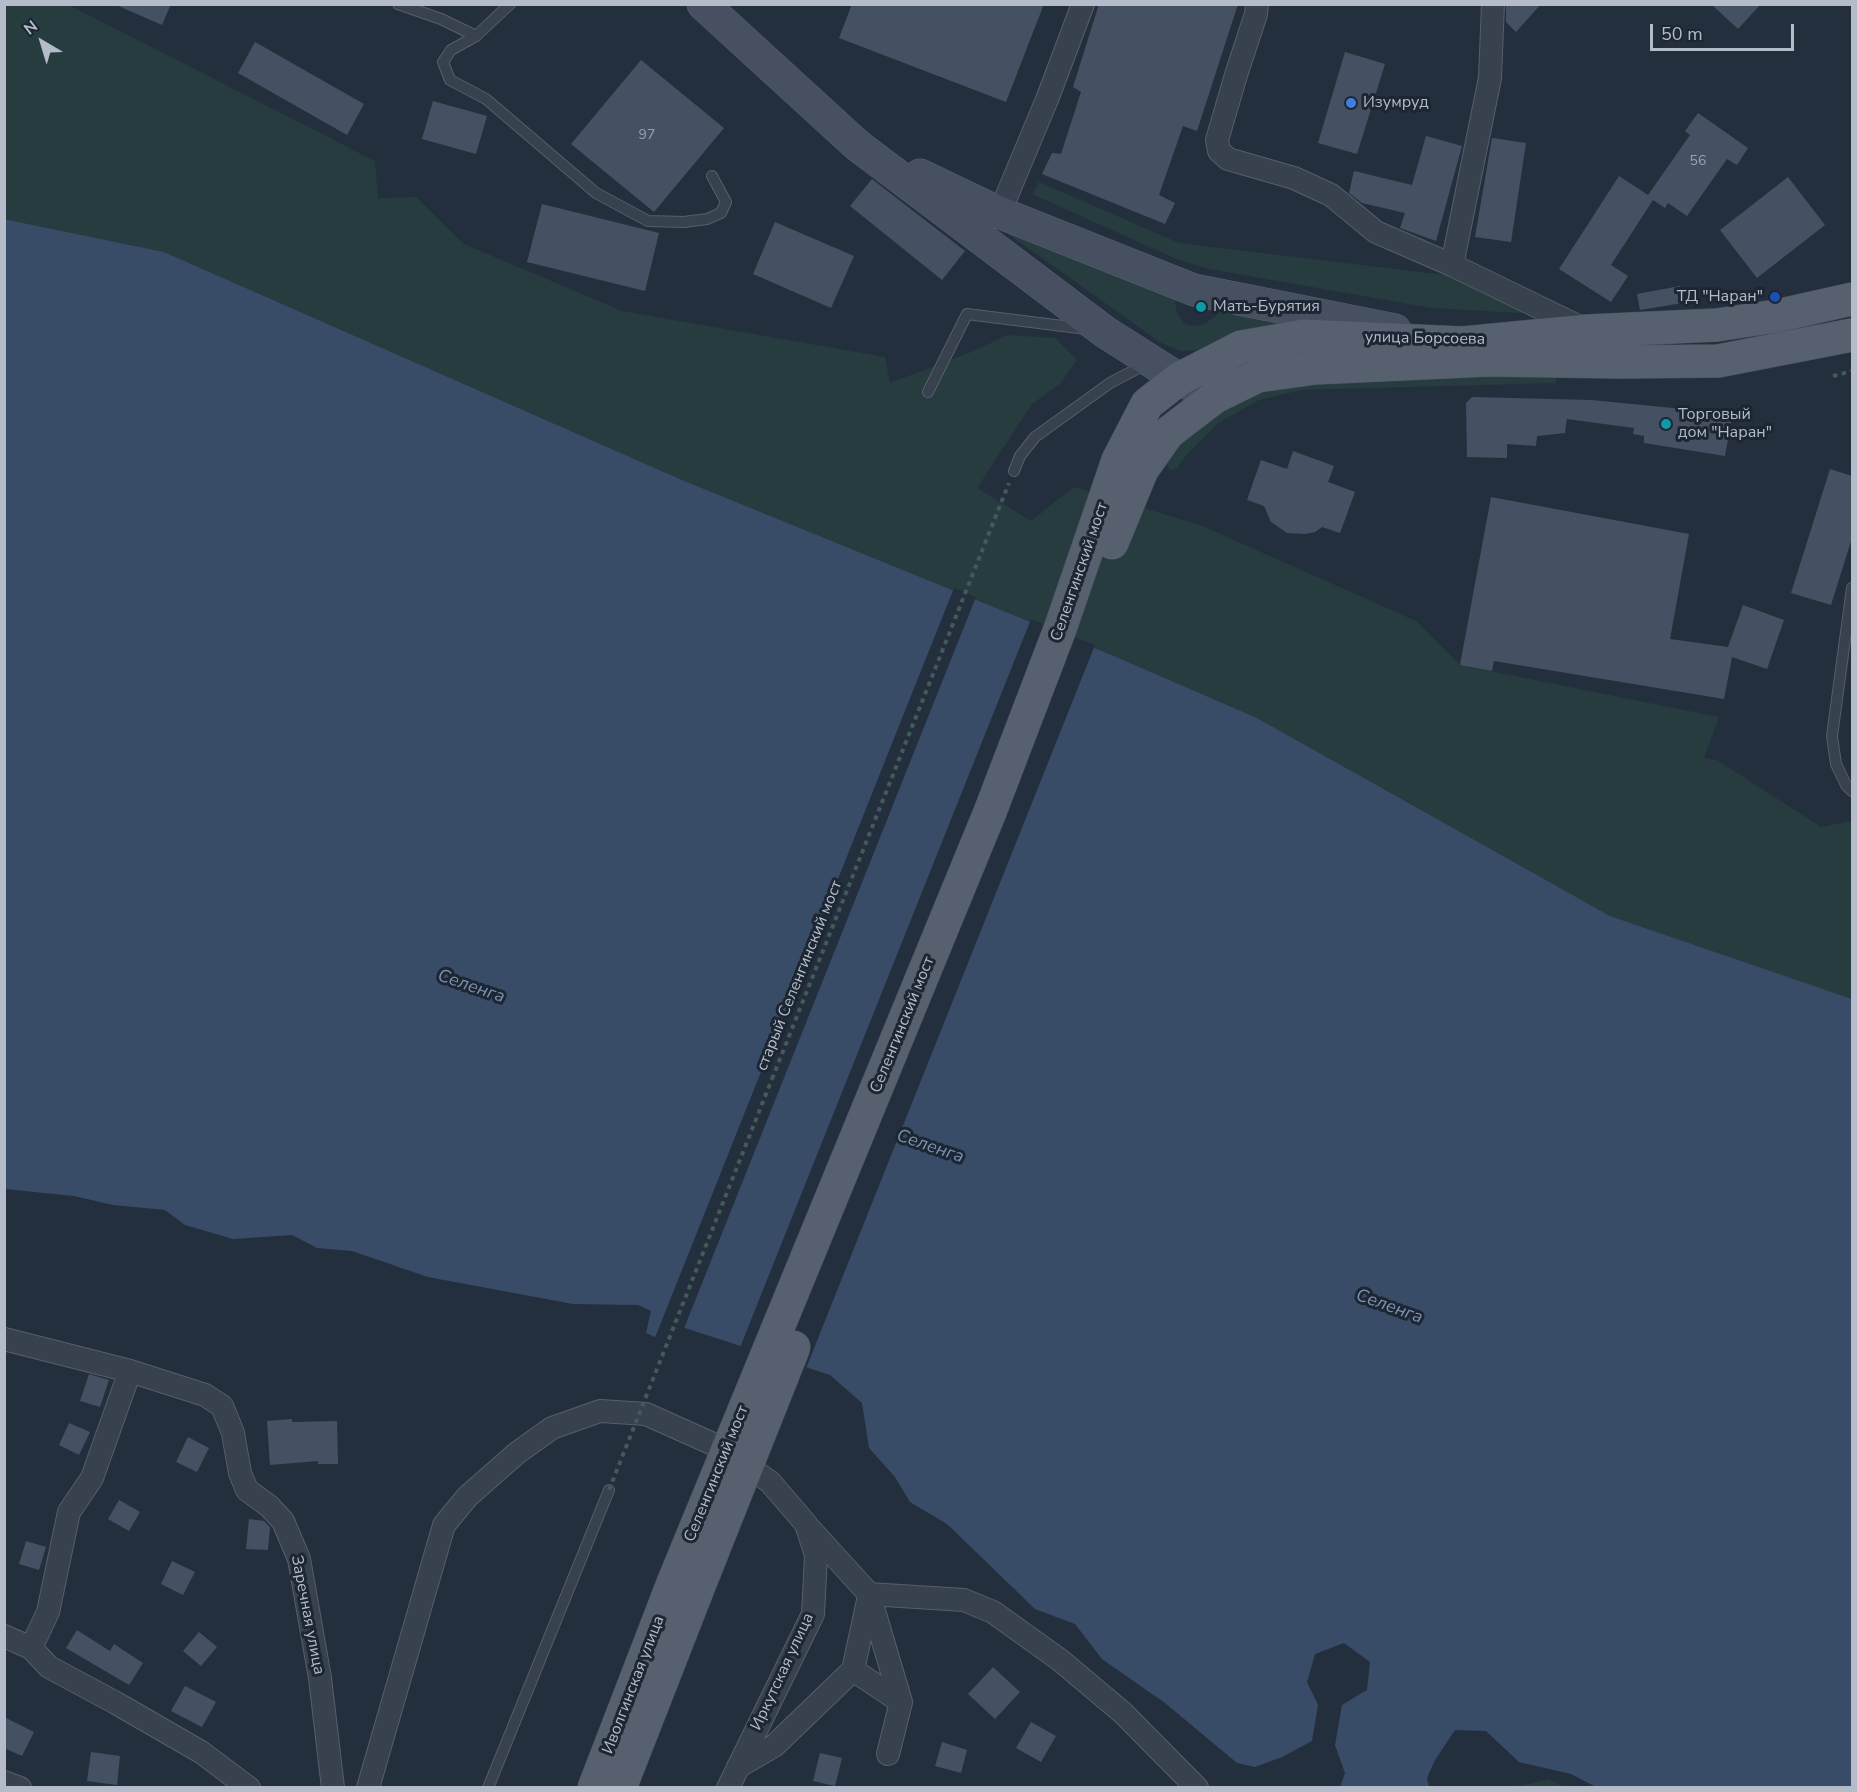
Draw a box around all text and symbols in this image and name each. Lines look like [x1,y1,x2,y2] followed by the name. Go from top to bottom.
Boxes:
[12,12,72,72] north arrow
[1653,12,1797,50] scale bar
[19,15,42,40] text: N
[1661,22,1703,46] text: 50 m
[1363,93,1429,113] place label: Изумруд
[1344,96,1358,110] marker: Изумруд
[639,128,655,144] house number: 97
[1690,154,1706,170] house number: 56
[1677,287,1763,307] place label: ТД "Наран"
[1768,290,1782,304] marker: ТД "Наран"
[1213,297,1320,317] place label: Мать-Бурятия
[1194,300,1208,314] marker: Мать-Бурятия
[1365,328,1485,350] street label: улица Борсоева
[1678,405,1772,443] place label: Торговый дом "Наран"
[1659,417,1673,431] marker: Торговый дом "Наран"
[1047,500,1113,644] street label: Селенгинский мост
[753,878,847,1074] street label: старый Селенгинский мост
[867,954,939,1096] street label: Селенгинский мост
[434,965,508,1009] water label: Селенга
[893,1125,967,1169] water label: Селенга
[1352,1285,1426,1329] water label: Селенга
[681,1403,753,1545] street label: Селенгинский мост
[286,1554,328,1676] street label: Заречная улица
[747,1610,819,1734] street label: Иркутская улица
[599,1613,669,1757] street label: Иволгинская улица

